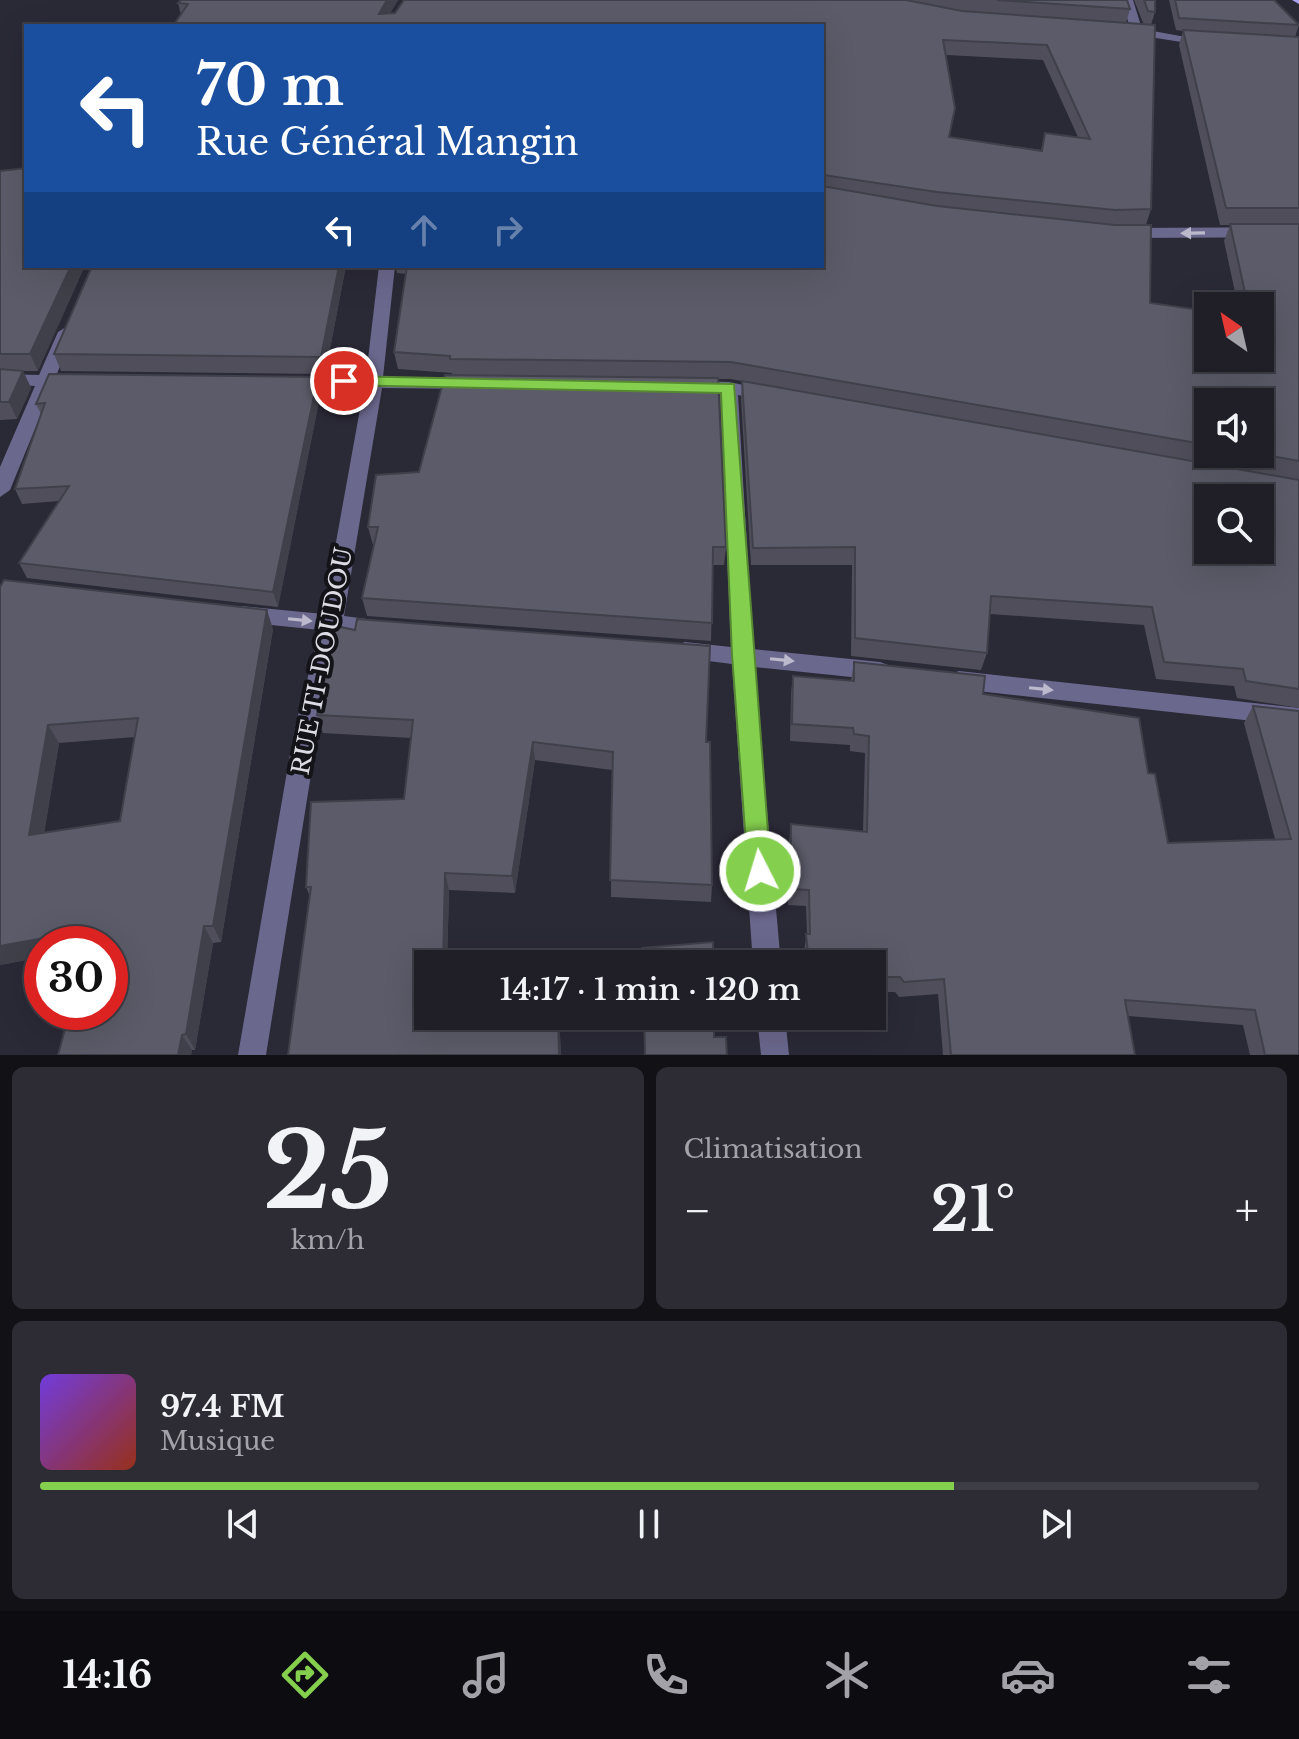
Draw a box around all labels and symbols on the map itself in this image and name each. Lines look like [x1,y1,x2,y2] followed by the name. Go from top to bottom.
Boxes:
[1180,227,1205,239] one-way arrow
[1194,292,1274,372] north arrow
[310,347,378,415] pin
[286,545,358,777] street label: RUE TI-DOUDOU
[288,614,313,627] one-way arrow
[770,653,795,666] one-way arrow
[1029,682,1054,695] one-way arrow
[718,829,802,913] position arrow
[24,926,128,1030] speed limit sign: 30

